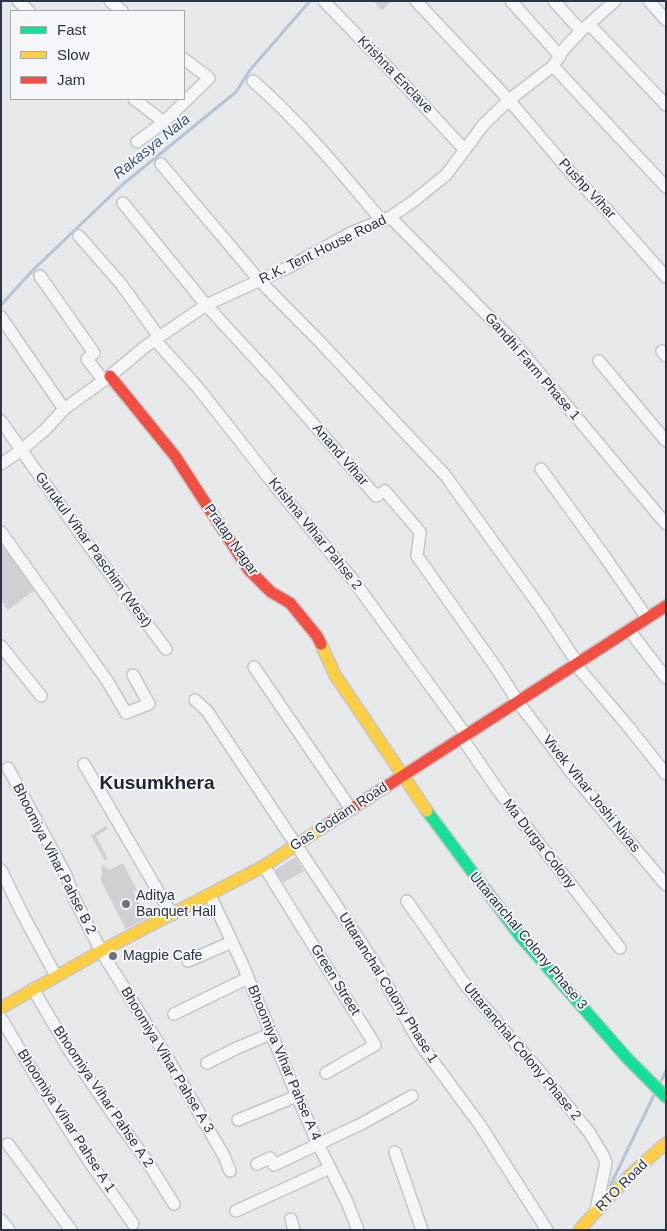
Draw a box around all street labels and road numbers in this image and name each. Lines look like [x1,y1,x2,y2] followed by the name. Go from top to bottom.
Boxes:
[354,33,436,117] street label: Krishna Enclave
[555,155,619,223] street label: Pushp Vihar
[257,212,389,288] street label: R.K. Tent House Road
[481,310,583,424] street label: Gandhi Farm Phase 1
[308,421,372,489] street label: Anand Vihar
[31,469,155,631] street label: Gurukul Vihar Paschim (West)
[265,475,365,593] street label: Krishna Vihar Pahse 2
[200,501,262,579] street label: Pratap Nagar
[539,732,643,856] street label: Vivek Vihar Joshi Nivas
[287,779,391,855] street label: Gas Godam Road
[9,781,99,937] street label: Bhoomiya Vihar Pahse B 2
[499,796,579,892] street label: Ma Durga Colony
[466,869,590,1013] street label: Uttaranchal Colony Phase 3
[335,910,441,1066] street label: Uttaranchal Colony Phase 1
[307,942,363,1018] street label: Green Street
[460,980,584,1124] street label: Uttaranchal Colony Phase 2
[244,983,324,1143] street label: Bhoomiya Vihar Pahse A 4
[117,984,217,1136] street label: Bhoomiya Vihar Pahse A 3
[49,1023,157,1171] street label: Bhoomiya Vihar Pahse A 2
[13,1046,119,1196] street label: Bhoomiya Vihar Pahse A 1
[593,1157,651,1215] street label: RTO Road

